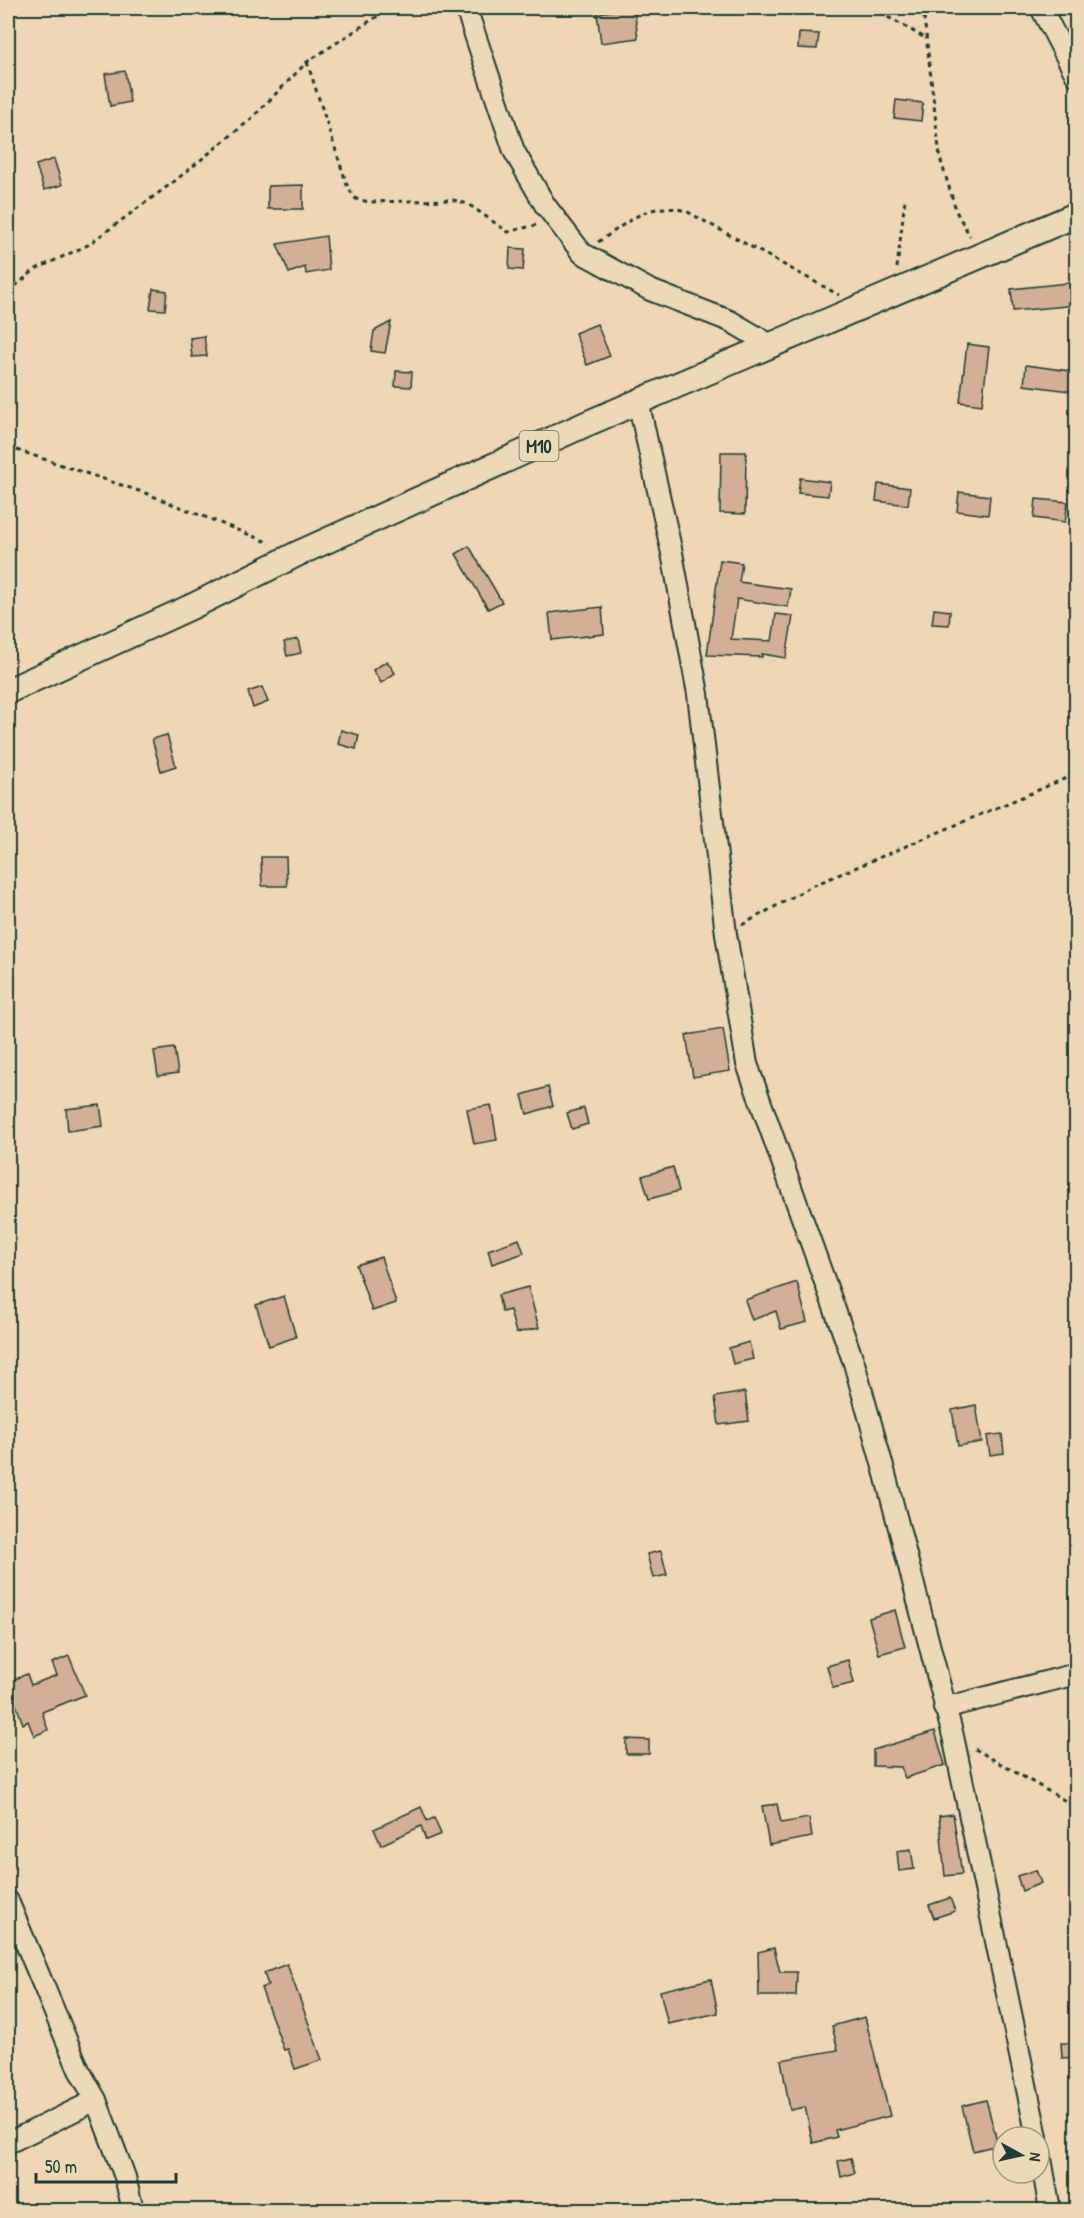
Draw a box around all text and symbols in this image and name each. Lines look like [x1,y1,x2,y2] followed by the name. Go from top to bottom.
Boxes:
[520,431,558,461] road number: M10
[991,2125,1051,2185] north arrow
[36,2146,176,2184] scale bar
[1024,2151,1047,2163] text: N
[45,2154,77,2179] text: 50 m

